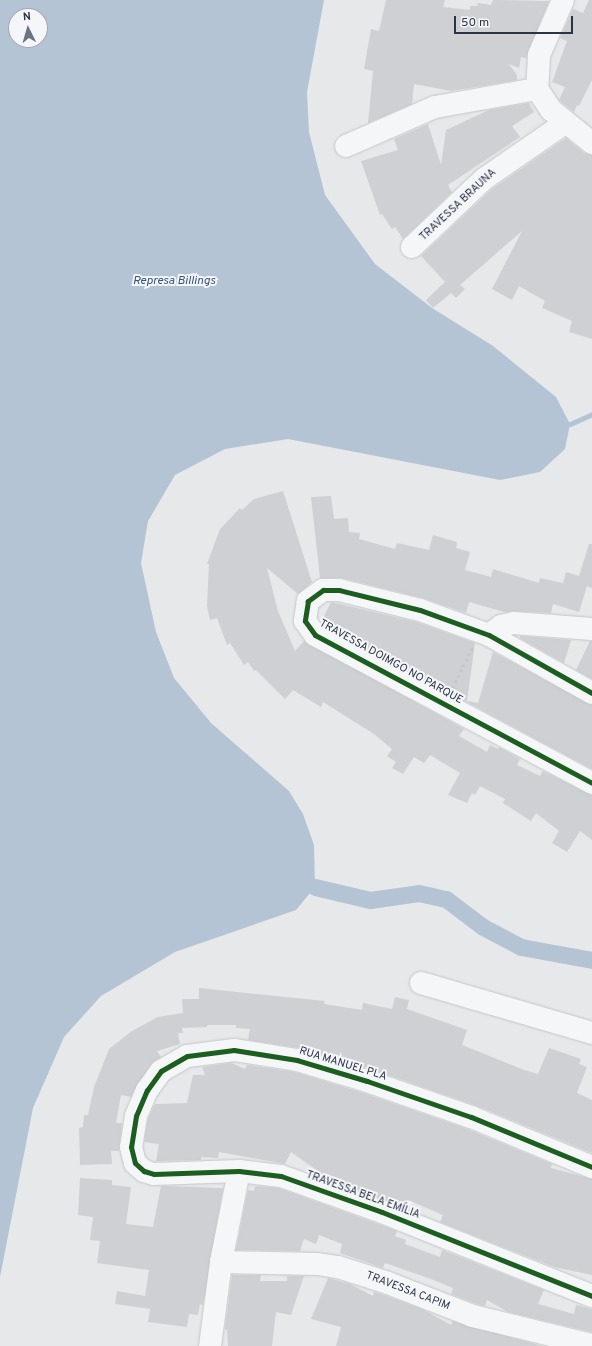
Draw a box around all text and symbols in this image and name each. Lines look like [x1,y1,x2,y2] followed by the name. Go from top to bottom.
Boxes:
[8,8,48,48] north arrow
[456,8,575,34] scale bar
[22,10,32,24] text: N
[461,15,489,31] text: 50 m
[417,166,499,244] street label: TRAVESSA BRAUNA
[133,275,215,289] water label: Represa Billings
[317,617,465,707] street label: TRAVESSA DOIMGO NO PARQUE
[297,1044,389,1084] street label: RUA MANUEL PLA
[304,1168,422,1222] street label: TRAVESSA BELA EMÍLIA
[364,1269,452,1313] street label: TRAVESSA CAPIM

